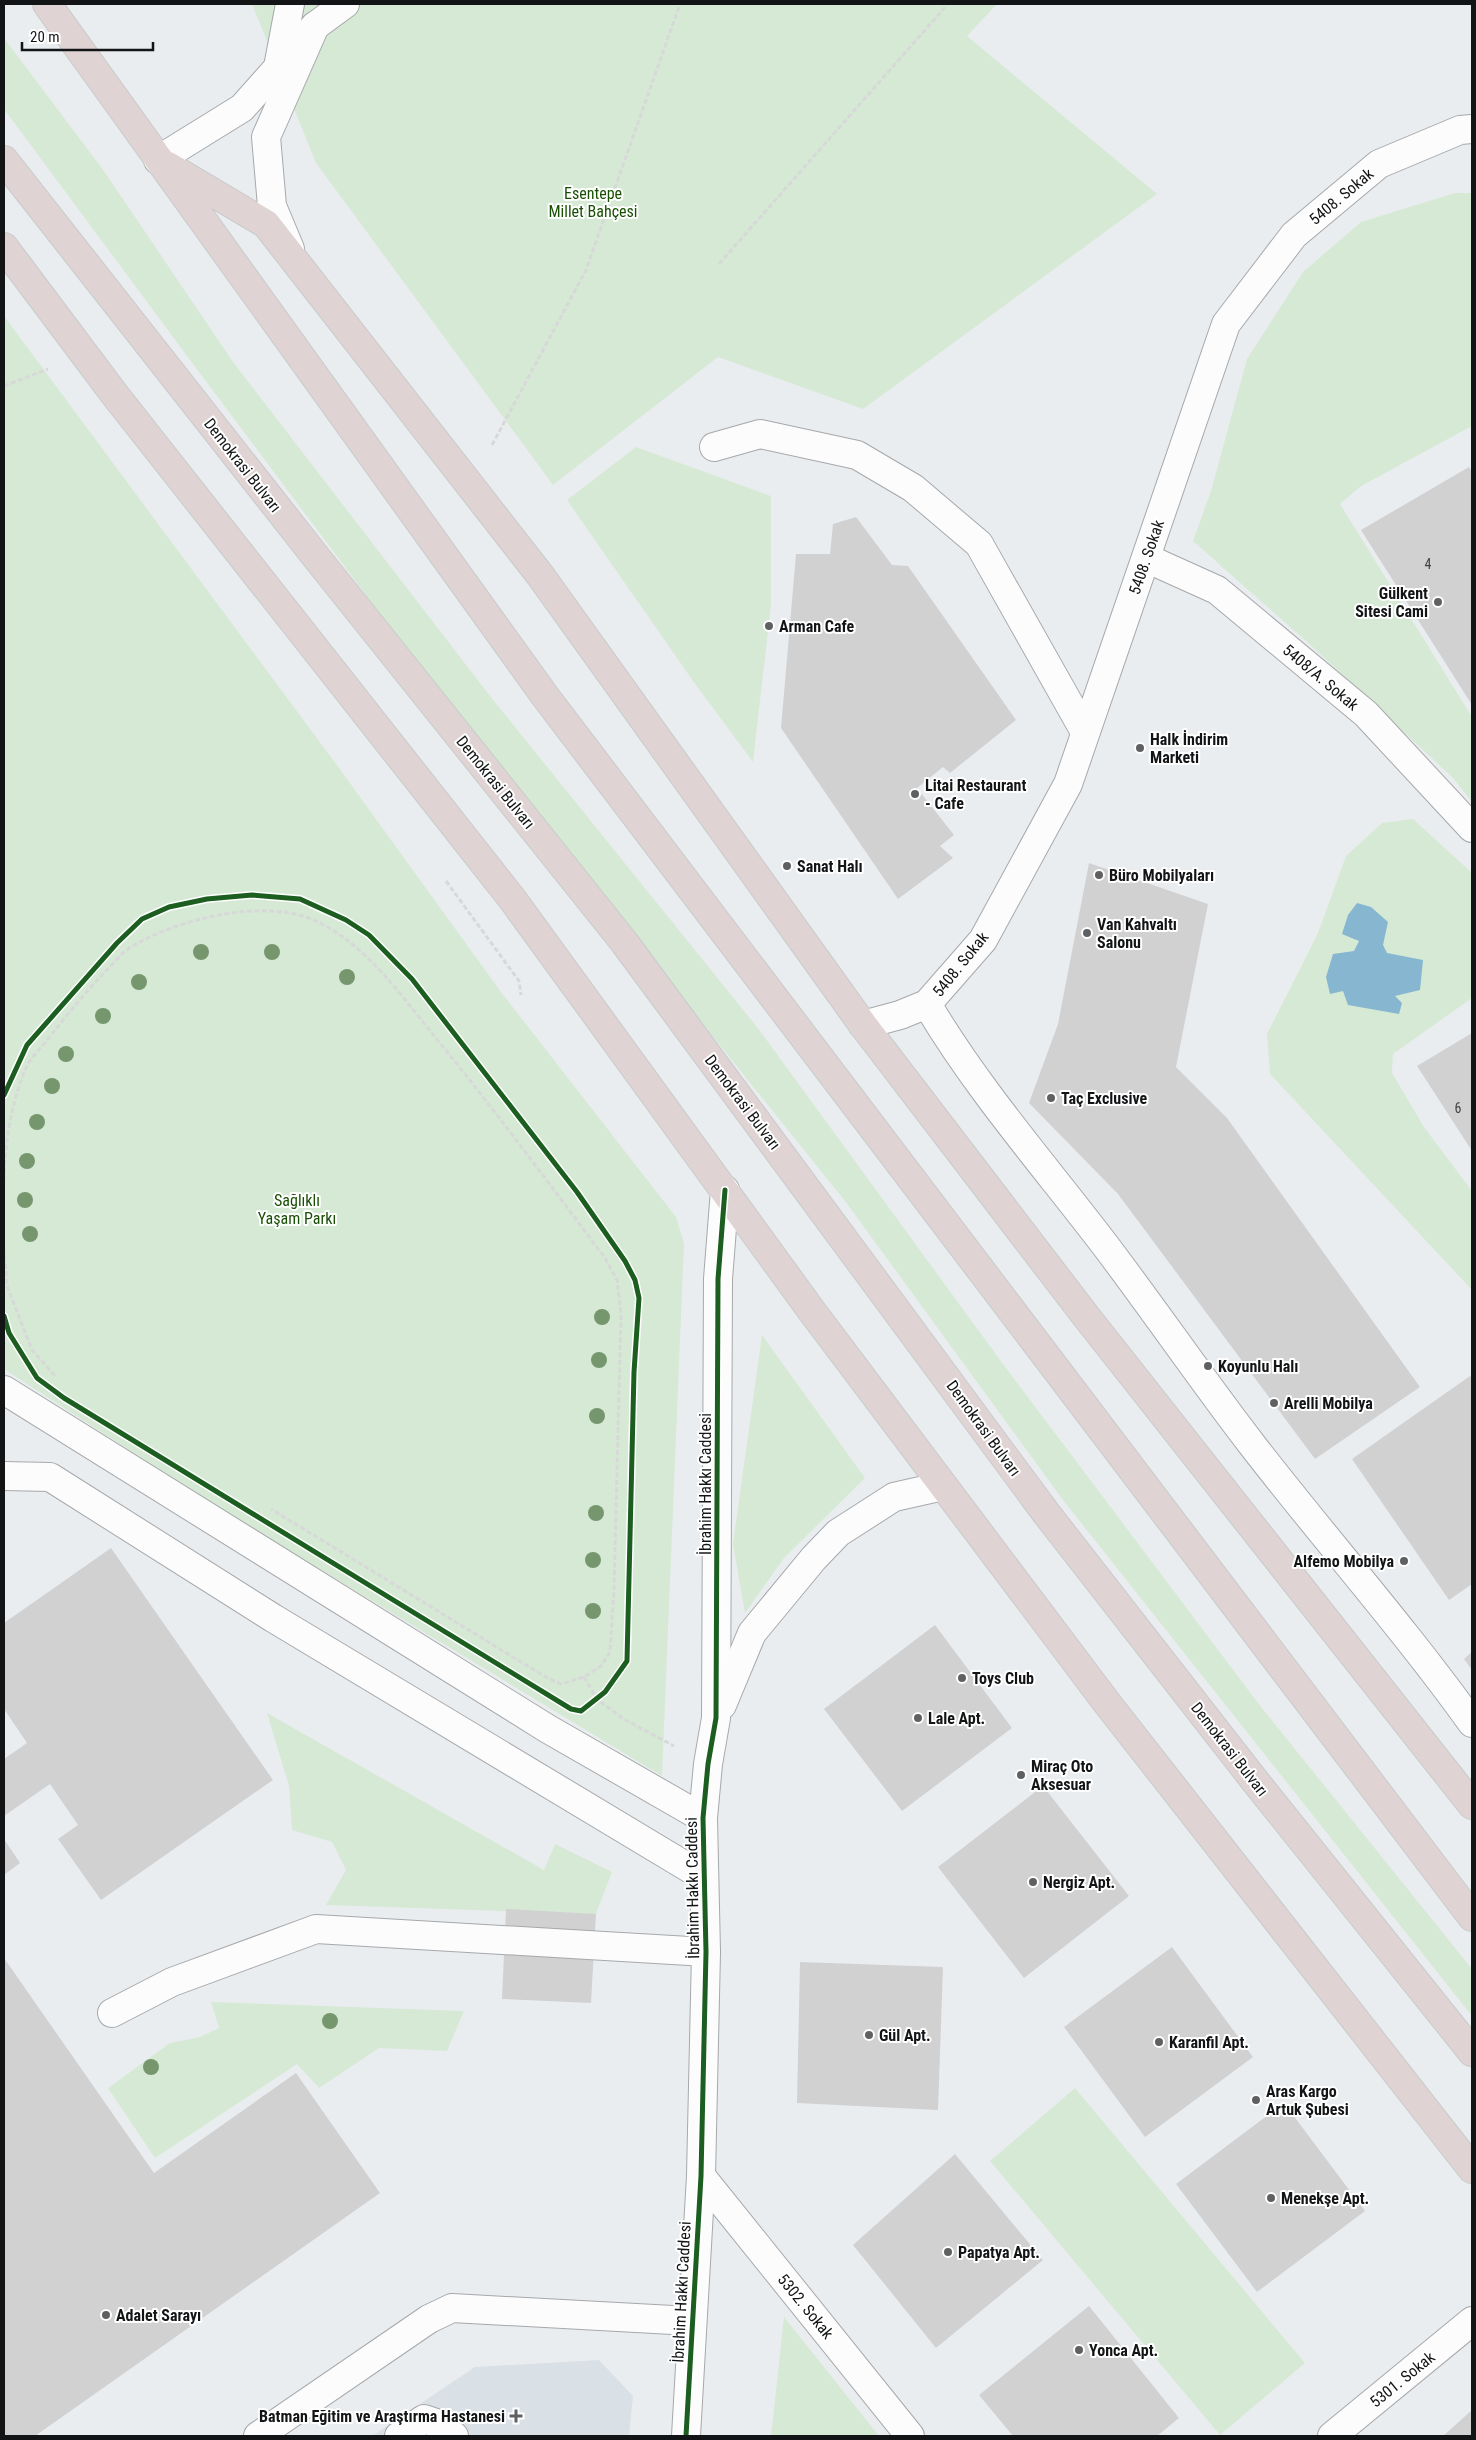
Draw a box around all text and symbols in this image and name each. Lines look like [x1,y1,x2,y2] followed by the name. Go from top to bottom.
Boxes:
[22,20,154,52] scale bar
[30,28,60,46] text: 20 m
[1305,164,1378,229] street label: 5408. Sokak
[549,184,638,221] park label: Esentepe Millet Bahçesi
[200,415,285,516] street label: Demokrasi Bulvarı
[1125,517,1168,597] street label: 5408. Sokak
[1425,556,1432,572] house number: 4
[1355,584,1428,621] place label: Gülkent Sitesi Cami
[1432,596,1444,608] marker: Gülkent Sitesi Cami
[779,617,855,636] place label: Arman Cafe
[763,620,775,632] marker: Arman Cafe
[1279,640,1363,715] street label: 5408/A. Sokak
[1150,730,1228,767] place label: Halk İndirim Marketi
[452,732,539,833] street label: Demokrasi Bulvarı
[1134,742,1146,754] marker: Halk İndirim Marketi
[925,776,1026,813] place label: Litai Restaurant - Cafe
[909,788,921,800] marker: Litai Restaurant - Cafe
[797,857,863,876] place label: Sanat Halı
[781,860,793,872] marker: Sanat Halı
[1109,866,1214,885] place label: Büro Mobilyaları
[1093,869,1105,881] marker: Büro Mobilyaları
[1097,915,1177,952] place label: Van Kahvaltı Salonu
[928,927,993,1001] street label: 5408. Sokak
[1081,927,1093,939] marker: Van Kahvaltı Salonu
[701,1051,784,1154] street label: Demokrasi Bulvarı
[1061,1089,1148,1108] place label: Taç Exclusive
[1045,1092,1057,1104] marker: Taç Exclusive
[1455,1100,1462,1116] house number: 6
[258,1191,336,1228] park label: Sağlıklı Yaşam Parkı
[1218,1357,1299,1376] place label: Koyunlu Halı
[1202,1360,1214,1372] marker: Koyunlu Halı
[942,1377,1025,1480] street label: Demokrasi Bulvarı
[1284,1394,1373,1413] place label: Arelli Mobilya
[1268,1397,1280,1409] marker: Arelli Mobilya
[696,1413,715,1555] street label: İbrahim Hakkı Caddesi
[1294,1552,1394,1571] place label: Alfemo Mobilya
[1398,1555,1410,1567] marker: Alfemo Mobilya
[972,1669,1034,1688] place label: Toys Club
[956,1672,968,1684] marker: Toys Club
[1187,1699,1272,1800] street label: Demokrasi Bulvarı
[928,1709,985,1728] place label: Lale Apt.
[912,1712,924,1724] marker: Lale Apt.
[1031,1757,1093,1794] place label: Miraç Oto Aksesuar
[1015,1769,1027,1781] marker: Miraç Oto Aksesuar
[682,1817,703,1959] street label: İbrahim Hakkı Caddesi
[1043,1873,1115,1892] place label: Nergiz Apt.
[1027,1876,1039,1888] marker: Nergiz Apt.
[879,2026,931,2045] place label: Gül Apt.
[863,2029,875,2041] marker: Gül Apt.
[1169,2033,1249,2052] place label: Karanfil Apt.
[1153,2036,1165,2048] marker: Karanfil Apt.
[1266,2082,1349,2119] place label: Aras Kargo Artuk Şubesi
[1250,2094,1262,2106] marker: Aras Kargo Artuk Şubesi
[1281,2189,1369,2208] place label: Menekşe Apt.
[1265,2192,1277,2204] marker: Menekşe Apt.
[668,2221,695,2363] street label: İbrahim Hakkı Caddesi
[958,2243,1040,2262] place label: Papatya Apt.
[942,2246,954,2258] marker: Papatya Apt.
[774,2270,838,2343] street label: 5302. Sokak
[116,2306,201,2325] place label: Adalet Sarayı
[100,2309,112,2321] marker: Adalet Sarayı
[1089,2341,1158,2360] place label: Yonca Apt.
[1073,2344,1085,2356] marker: Yonca Apt.
[1366,2347,1439,2411] street label: 5301. Sokak
[259,2407,505,2426] place label: Batman Eğitim ve Araştırma Hastanesi
[509,2409,523,2423] marker: Batman Eğitim ve Araştırma Hastanesi

